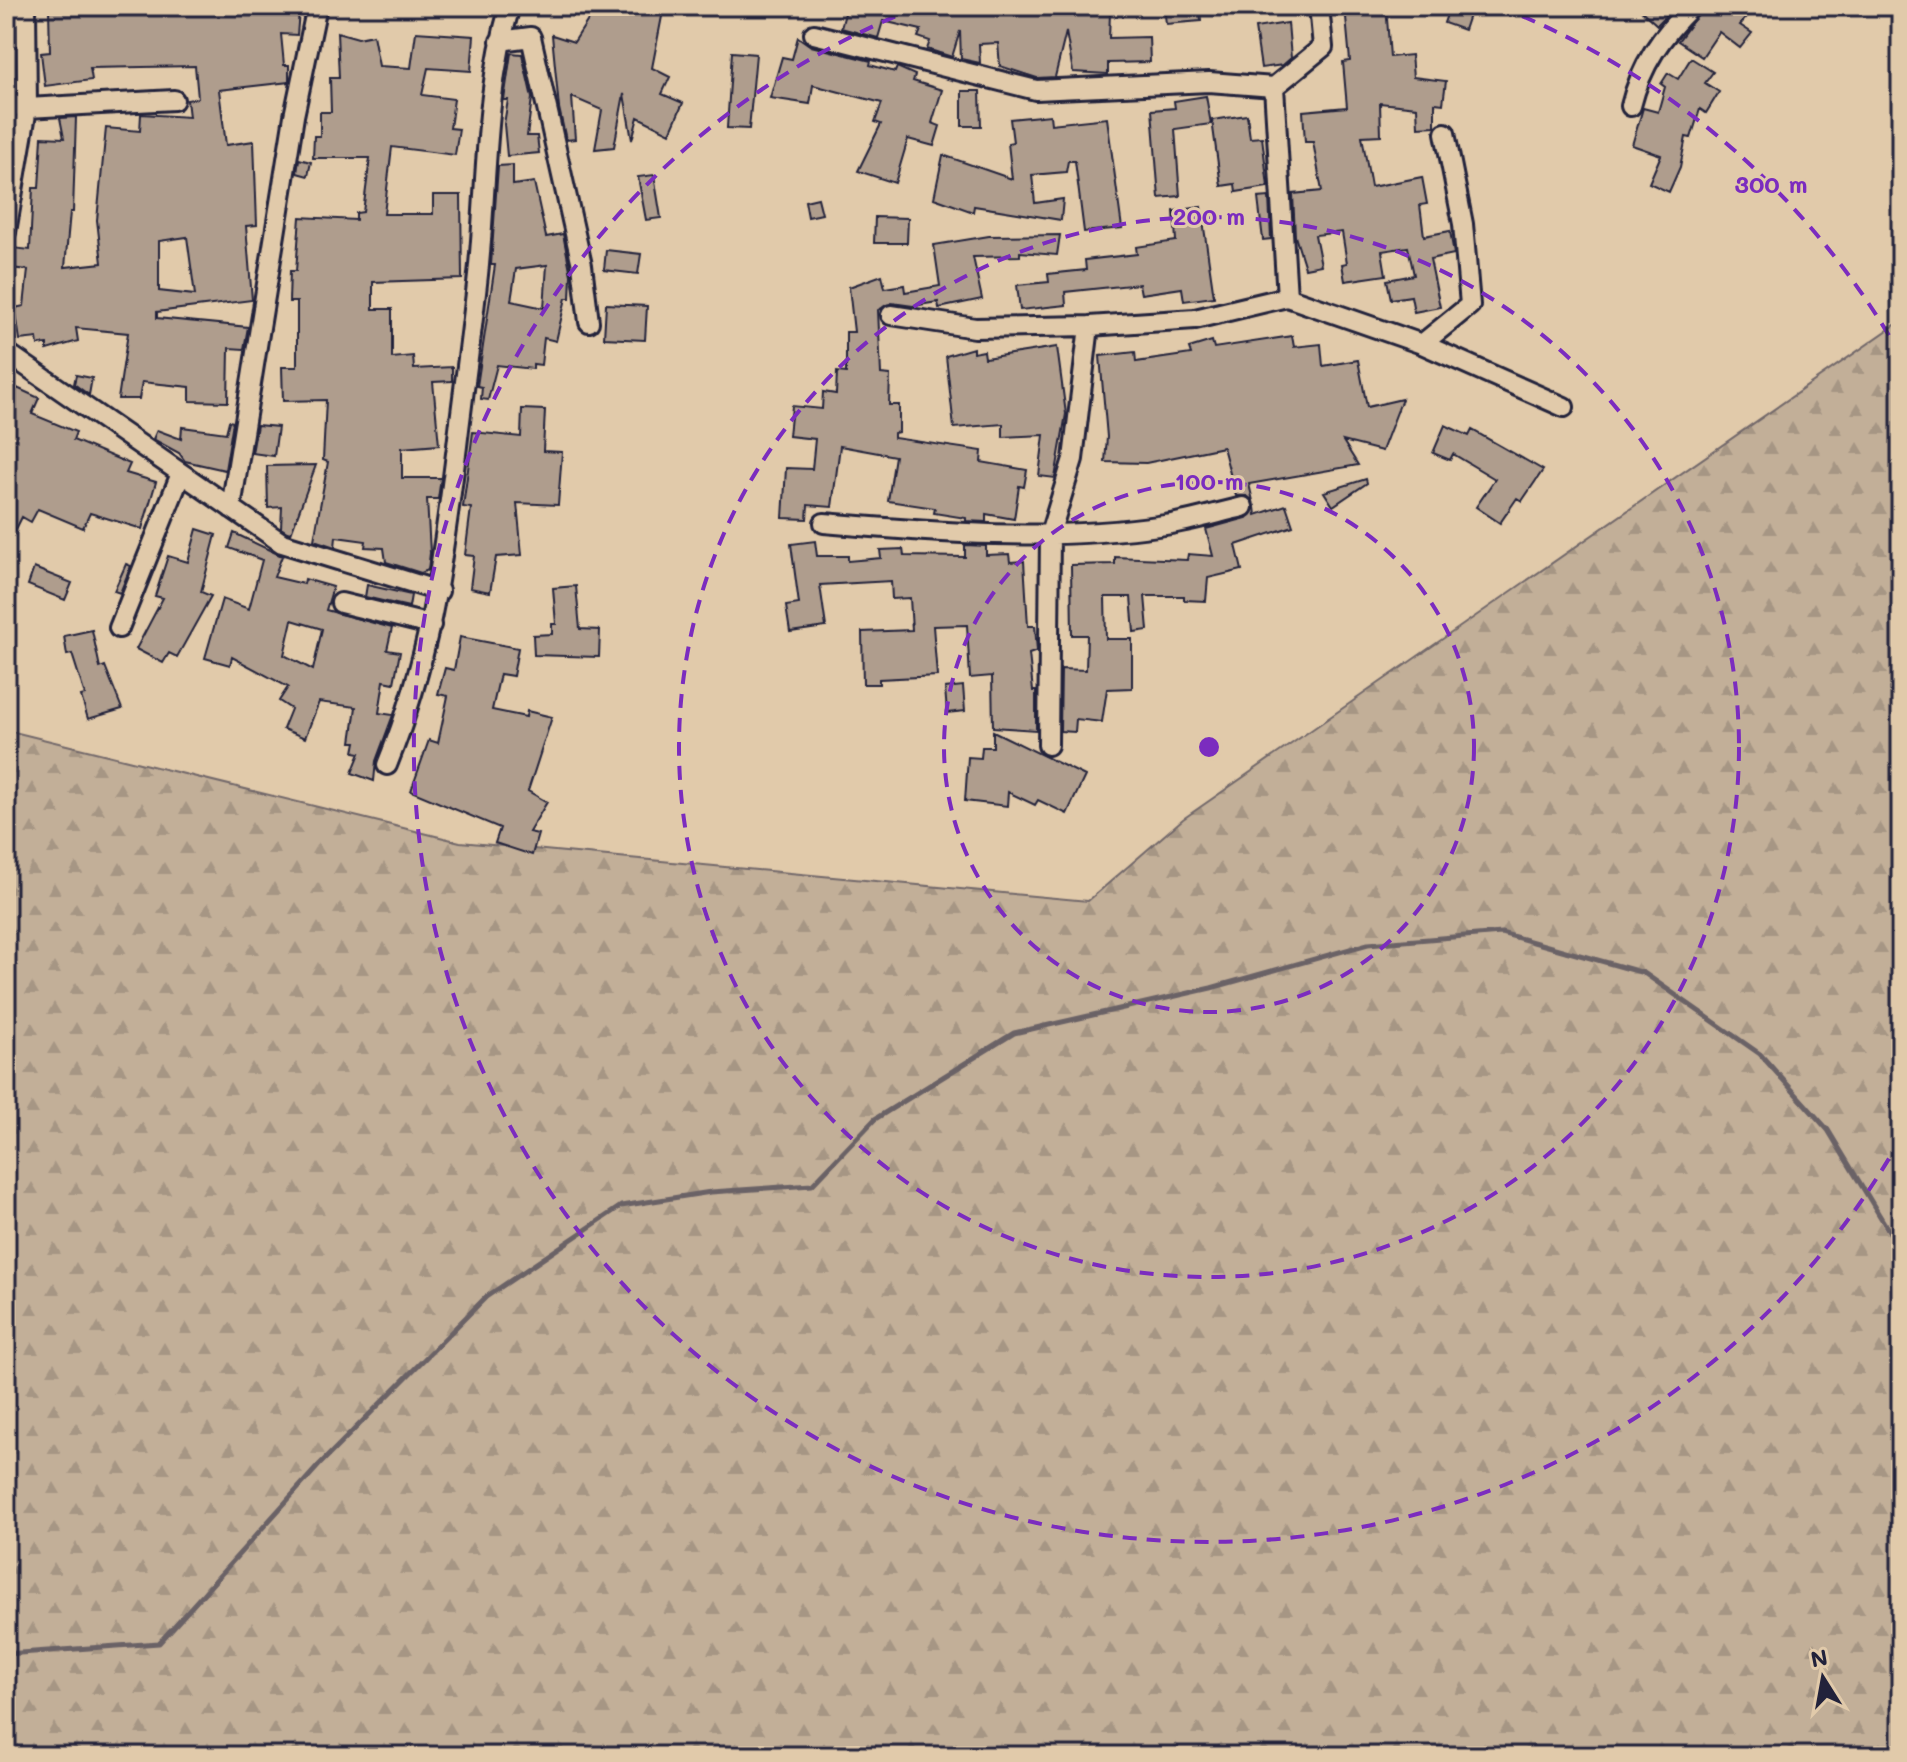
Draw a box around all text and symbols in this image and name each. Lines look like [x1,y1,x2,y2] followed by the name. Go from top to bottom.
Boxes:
[1735,168,1807,199] text: 300 m
[1173,200,1245,231] text: 200 m
[1174,465,1244,496] text: 100 m
[1195,733,1223,761] centre of rings
[1783,1638,1863,1718] north arrow
[1808,1642,1830,1674] text: N

